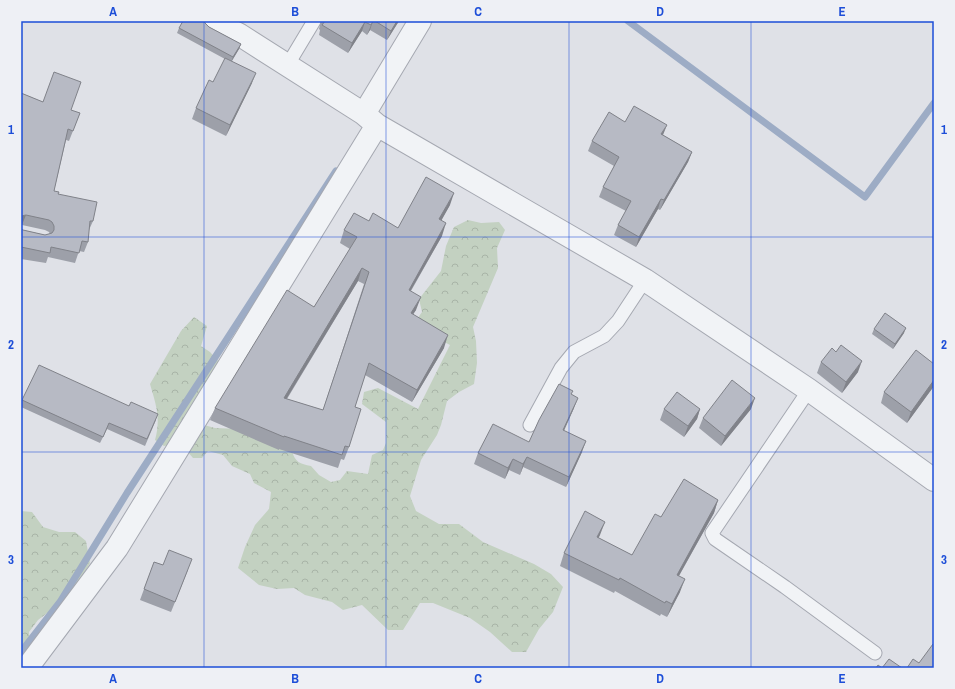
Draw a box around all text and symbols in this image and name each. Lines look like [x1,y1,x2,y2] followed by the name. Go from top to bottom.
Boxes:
[109,3,117,20] text: A
[291,3,299,20] text: B
[474,3,482,20] text: C
[656,3,664,20] text: D
[838,3,846,20] text: E
[8,121,14,138] text: 1
[941,121,947,138] text: 1
[8,336,14,353] text: 2
[941,336,947,353] text: 2
[8,551,14,568] text: 3
[941,551,947,568] text: 3
[109,670,117,687] text: A
[291,670,299,687] text: B
[474,670,482,687] text: C
[656,670,664,687] text: D
[838,670,846,687] text: E

